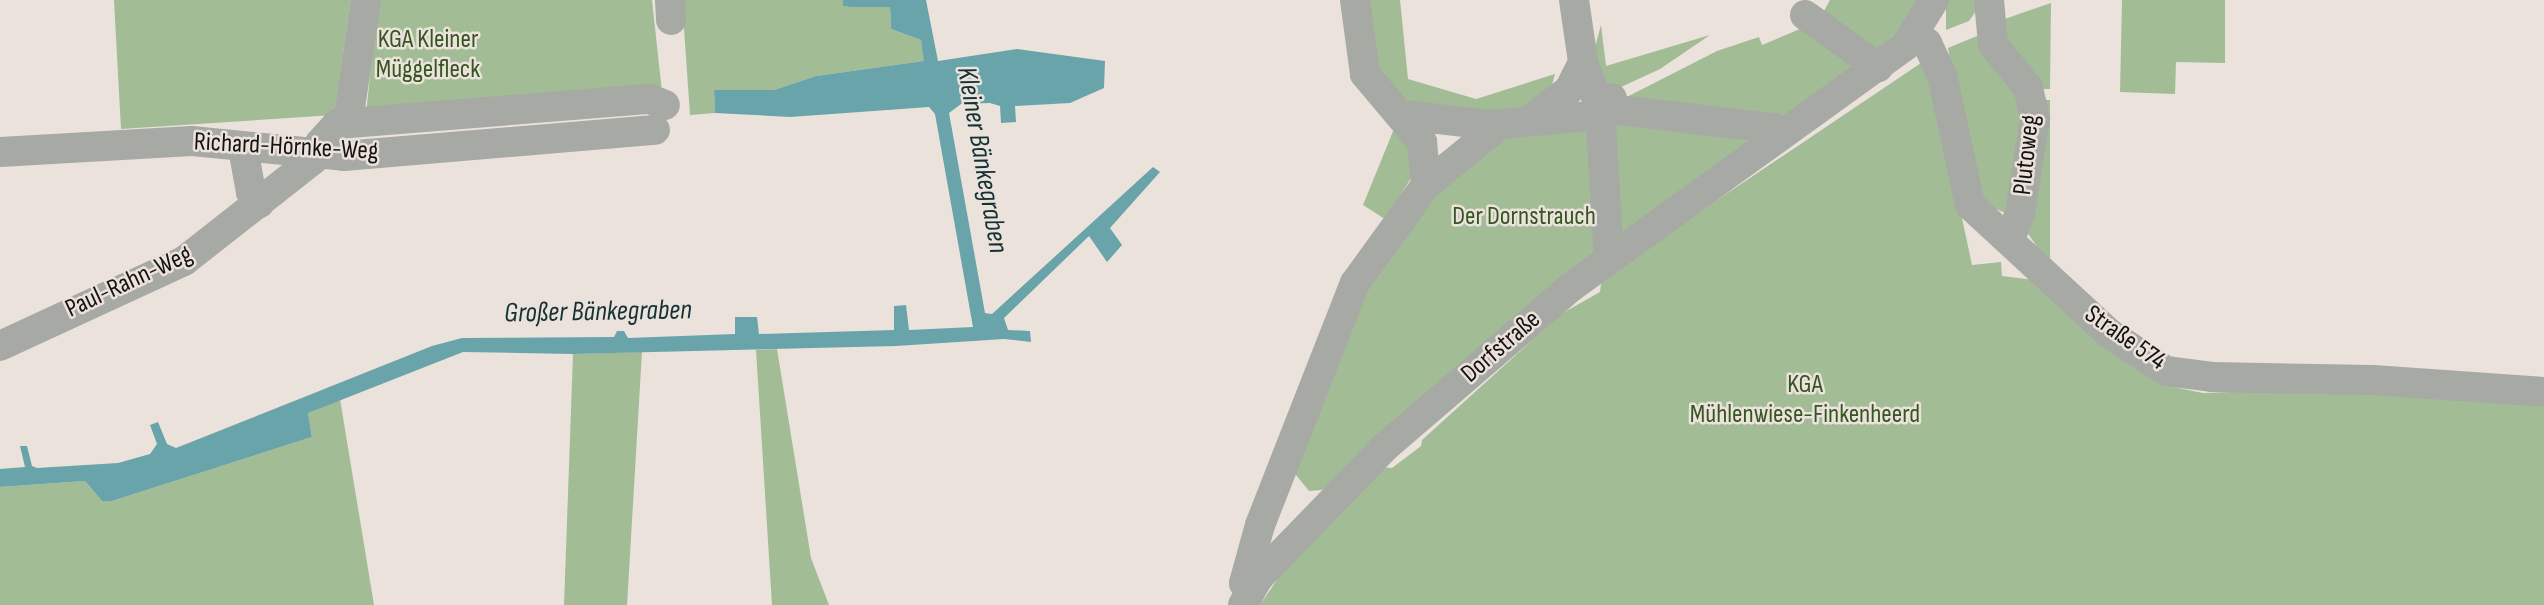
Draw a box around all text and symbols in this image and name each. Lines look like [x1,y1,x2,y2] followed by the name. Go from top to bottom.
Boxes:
[376,24,480,86] park label: KGA Kleiner Müggelfleck
[949,64,1015,256] water label: Kleiner Bänkegraben
[2007,113,2047,197] street label: Plutoweg
[193,127,379,167] street label: Richard-Hörnke-Weg
[1452,201,1596,233] park label: Der Dornstrauch
[61,239,197,325] street label: Paul-Rahn-Weg
[504,294,692,330] water label: Großer Bänkegraben
[2078,299,2172,377] street label: Straße 574
[1455,304,1547,390] street label: Dorfstraße
[1690,369,1920,430] park label: KGA Mühlenwiese-Finkenheerd

